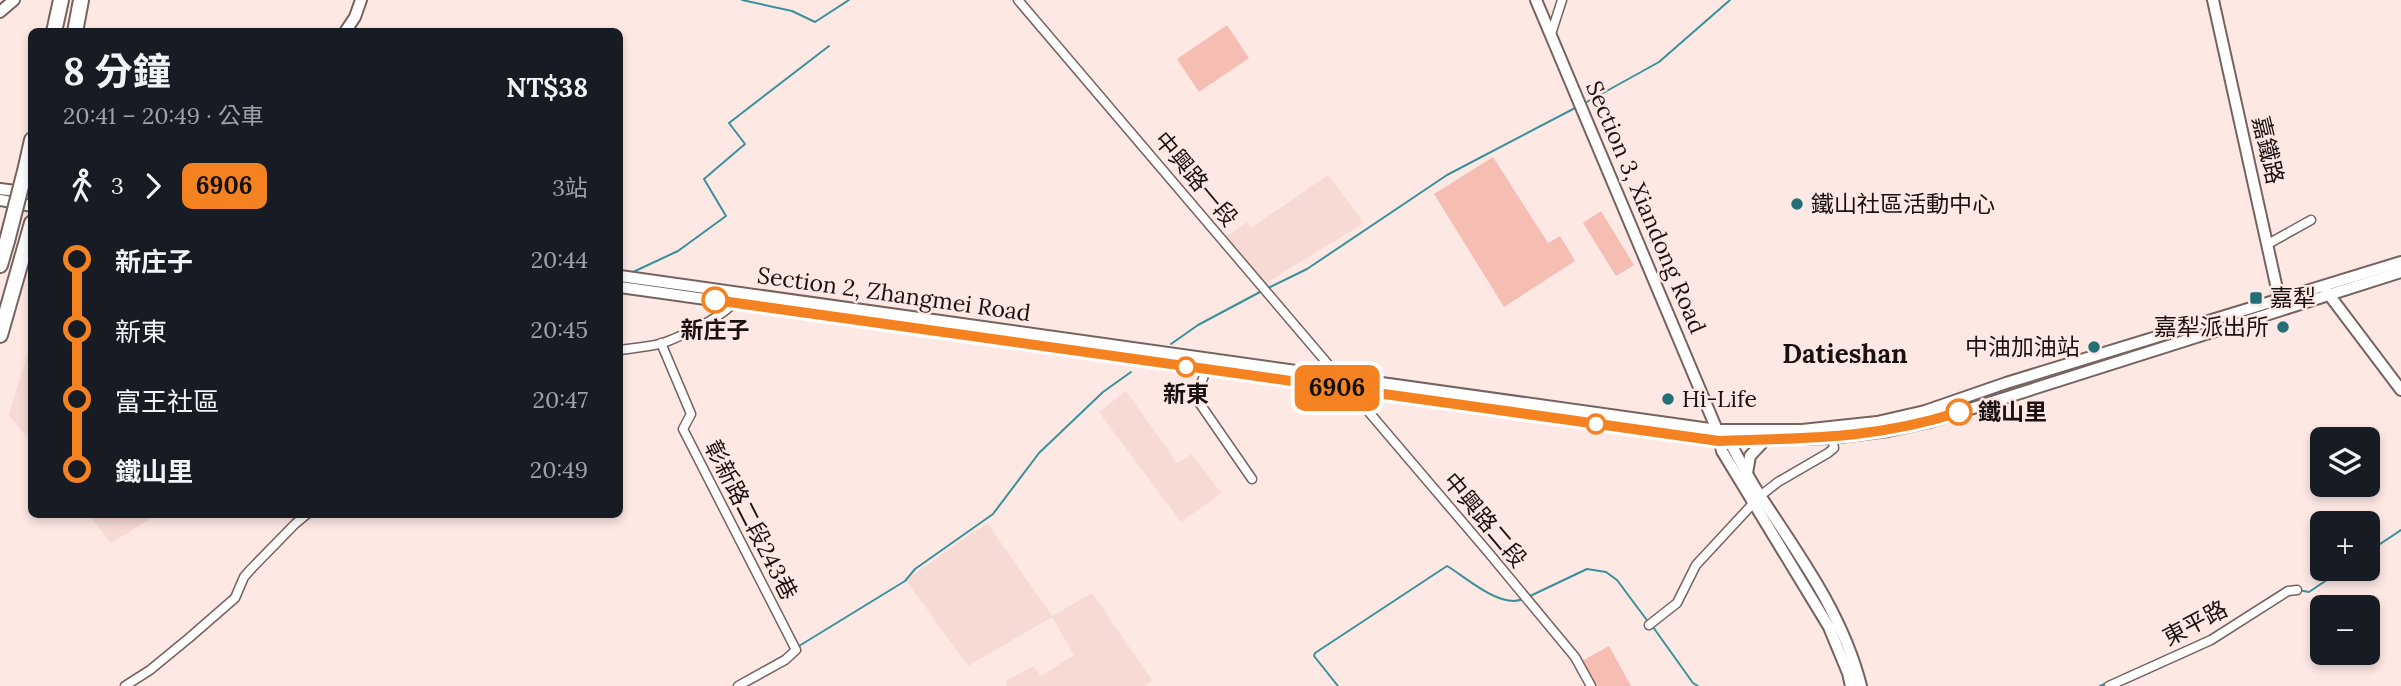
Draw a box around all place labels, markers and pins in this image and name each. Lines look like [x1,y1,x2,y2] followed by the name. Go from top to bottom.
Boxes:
[1811,189,1995,218] place label: 鐵山社區活動中心
[1789,196,1805,212] marker: 鐵山社區活動中心
[2270,283,2316,312] place label: 嘉犁
[702,287,728,313] marker: 新庄子
[2248,290,2264,306] marker: 嘉犁
[2154,312,2269,341] place label: 嘉犁派出所
[681,315,750,344] place label: 新庄子
[2275,319,2291,335] marker: 嘉犁派出所
[1965,332,2080,361] place label: 中油加油站
[2086,339,2102,355] marker: 中油加油站
[1176,357,1196,377] marker: 新東
[1163,379,1209,408] place label: 新東
[1682,384,1757,413] place label: Hi-Life
[1660,391,1676,407] marker: Hi-Life
[1978,397,2047,426] place label: 鐵山里
[1946,399,1972,425] marker: 鐵山里
[1586,414,1606,434] unlabelled marker

